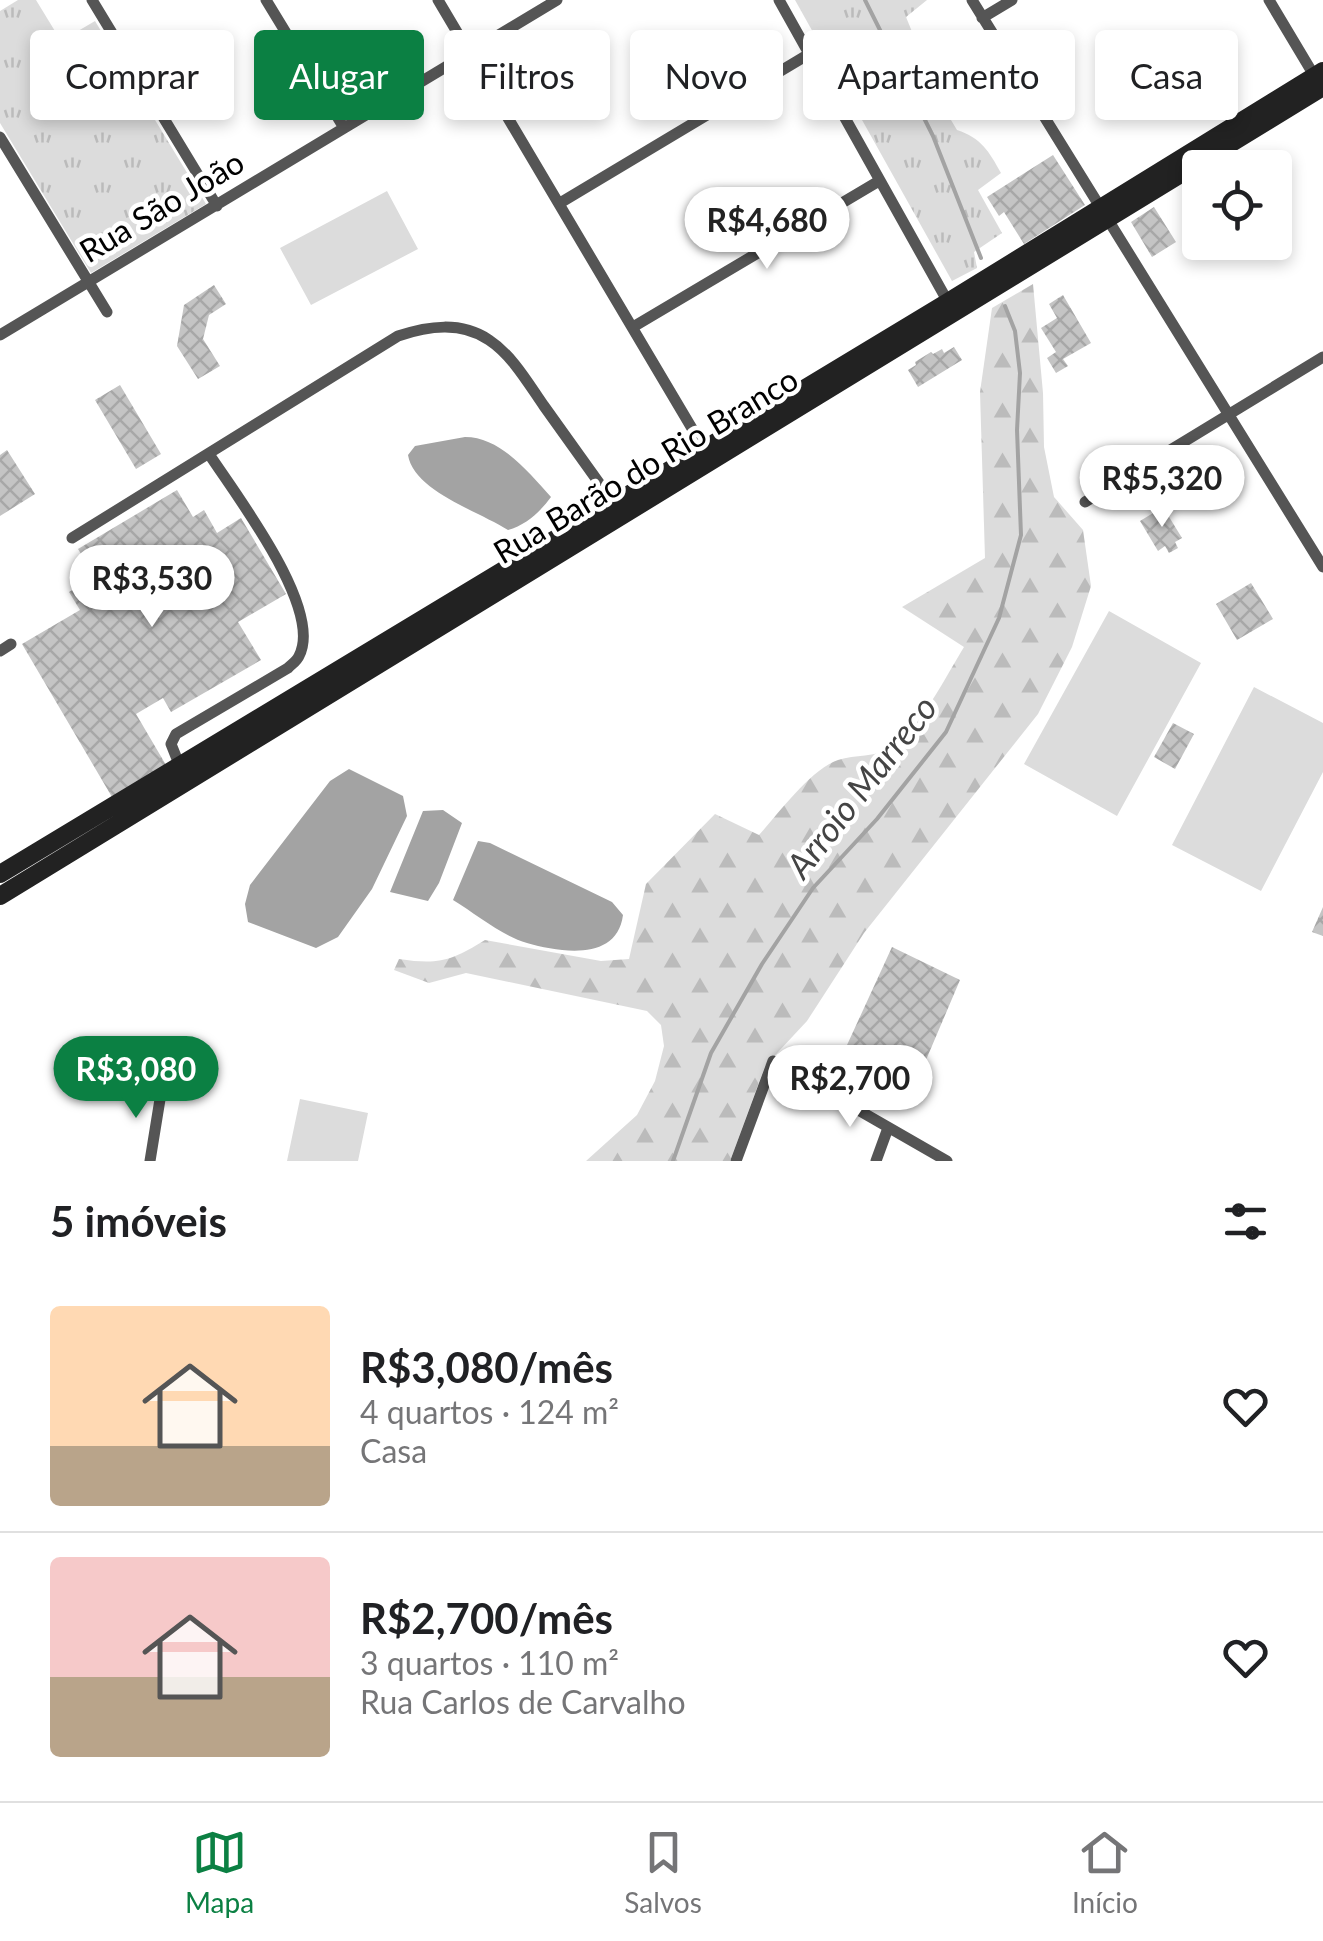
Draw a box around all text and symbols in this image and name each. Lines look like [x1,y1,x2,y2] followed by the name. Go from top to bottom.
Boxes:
[30,30,234,120] chip: Comprar
[254,30,424,120] chip: Alugar
[444,30,610,120] chip: Filtros
[630,30,783,120] chip: Novo
[803,30,1075,120] chip: Apartamento
[1095,30,1238,120] chip: Casa
[72,141,251,270] street label: Rua São João
[1182,150,1292,260] map controls
[1182,150,1292,260] button: locate
[675,187,859,272] pin: R$4,680
[707,200,827,239] text: R$4,680
[486,358,804,571] street label: Rua Barão do Rio Branco
[1070,445,1254,530] pin: R$5,320
[1102,458,1222,497] text: R$5,320
[60,545,244,630] pin: R$3,530
[92,558,212,597] text: R$3,530
[775,686,944,887] water label: Arroio Marreco
[44,1036,228,1121] pin: R$3,080
[758,1045,942,1130] pin: R$2,700
[76,1049,196,1088] text: R$3,080
[790,1058,910,1097] text: R$2,700
[1218,1194,1273,1249] icon: filters
[50,1196,227,1246] text: 5 imóveis
[360,1342,613,1392] text: R$3,080/mês
[130,1346,250,1466] icon: home
[1218,1379,1273,1434] icon: heart
[360,1392,619,1431] text: 4 quartos · 124 m²
[360,1431,427,1470] text: Casa
[360,1593,613,1643] text: R$2,700/mês
[130,1597,250,1717] icon: home
[1218,1630,1273,1685] icon: heart
[360,1643,619,1682] text: 3 quartos · 110 m²
[360,1682,686,1721] text: Rua Carlos de Carvalho
[185,1825,254,1919] tab: Mapa
[624,1825,702,1919] tab: Salvos
[1072,1825,1138,1919] tab: Início

